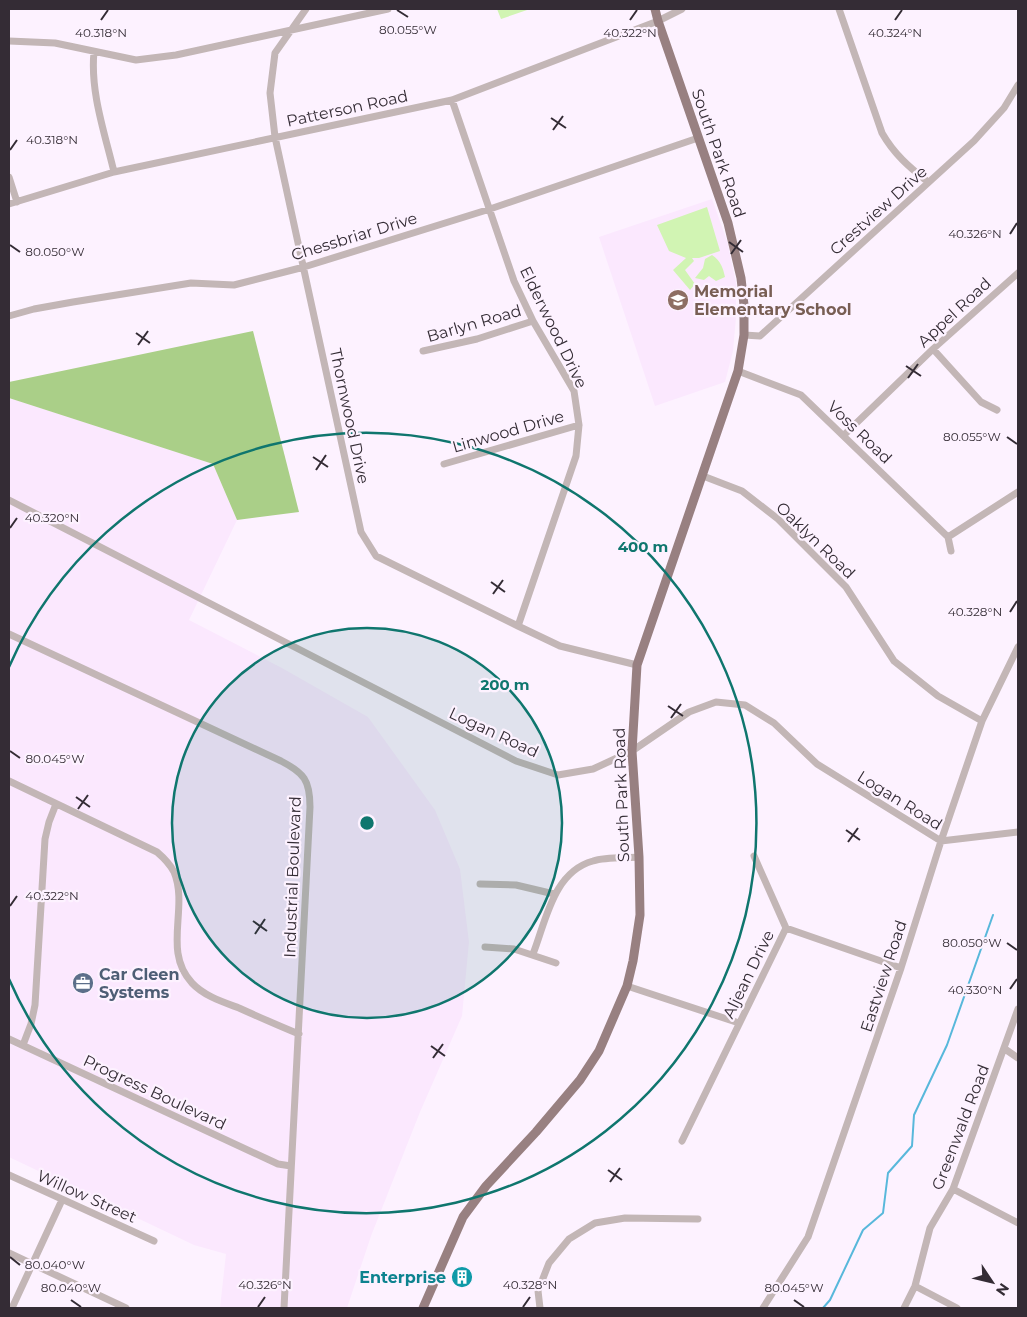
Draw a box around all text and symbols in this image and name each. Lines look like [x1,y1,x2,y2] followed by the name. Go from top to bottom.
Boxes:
[379,22,437,37] text: 80.055°W
[75,25,127,40] text: 40.318°N
[603,25,657,40] text: 40.322°N
[868,25,922,40] text: 40.324°N
[285,86,410,131] street label: Patterson Road
[688,86,749,220] street label: South Park Road
[26,132,78,147] text: 40.318°N
[826,162,931,259] street label: Crestview Drive
[289,208,419,265] street label: Chessbriar Drive
[948,226,1002,241] text: 40.326°N
[25,244,85,259] text: 80.050°W
[516,263,591,391] street label: Elderwood Drive
[914,274,995,351] street label: Appel Road
[694,282,852,319] place label: Memorial Elementary School
[666,288,690,312] school or university icon: Memorial Elementary School
[425,301,524,346] street label: Barlyn Road
[326,347,373,485] street label: Thornwood Drive
[824,397,896,468] street label: Voss Road
[450,406,566,456] street label: Linwood Drive
[943,429,1001,444] text: 80.055°W
[772,498,859,583] street label: Oaklyn Road
[25,510,79,525] text: 40.320°N
[618,537,668,556] text: 400 m
[948,604,1002,619] text: 40.328°N
[480,675,530,694] text: 200 m
[446,703,542,761] street label: Logan Road
[610,727,633,863] street label: South Park Road
[25,751,85,766] text: 80.045°W
[854,767,946,834] street label: Logan Road
[280,796,305,958] street label: Industrial Boulevard
[358,814,376,832] centre of rings
[25,888,79,903] text: 40.322°N
[856,918,911,1035] street label: Eastview Road
[719,927,778,1022] street label: Aljean Drive
[942,935,1002,950] text: 80.050°W
[99,965,179,1002] place label: Car Cleen Systems
[71,971,95,995] office icon: Car Cleen Systems
[948,982,1002,997] text: 40.330°N
[80,1051,229,1134] street label: Progress Boulevard
[928,1062,993,1193] street label: Greenwald Road
[34,1166,140,1227] street label: Willow Street
[25,1257,85,1272] text: 80.040°W
[967,1257,1017,1307] north arrow
[450,1265,474,1289] building icon: Enterprise
[359,1268,446,1287] place label: Enterprise
[238,1277,292,1292] text: 40.326°N
[503,1277,557,1292] text: 40.328°N
[41,1280,101,1295] text: 80.040°W
[764,1280,824,1295] text: 80.045°W
[992,1280,1013,1299] text: N

